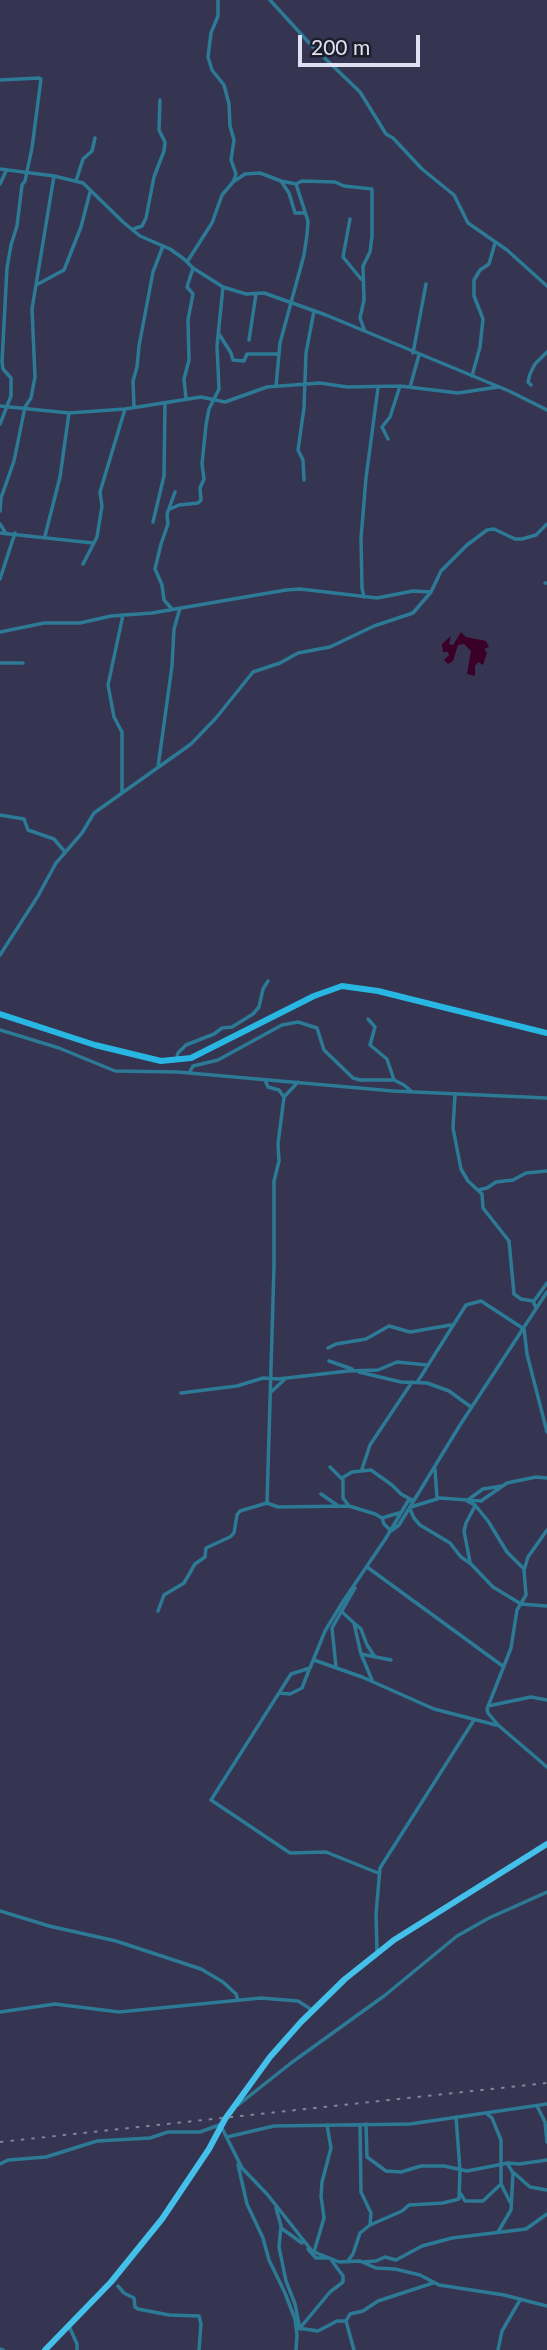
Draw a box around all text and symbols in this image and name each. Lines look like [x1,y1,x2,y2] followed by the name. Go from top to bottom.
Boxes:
[302,21,424,65] scale bar
[311,34,370,59] text: 200 m

